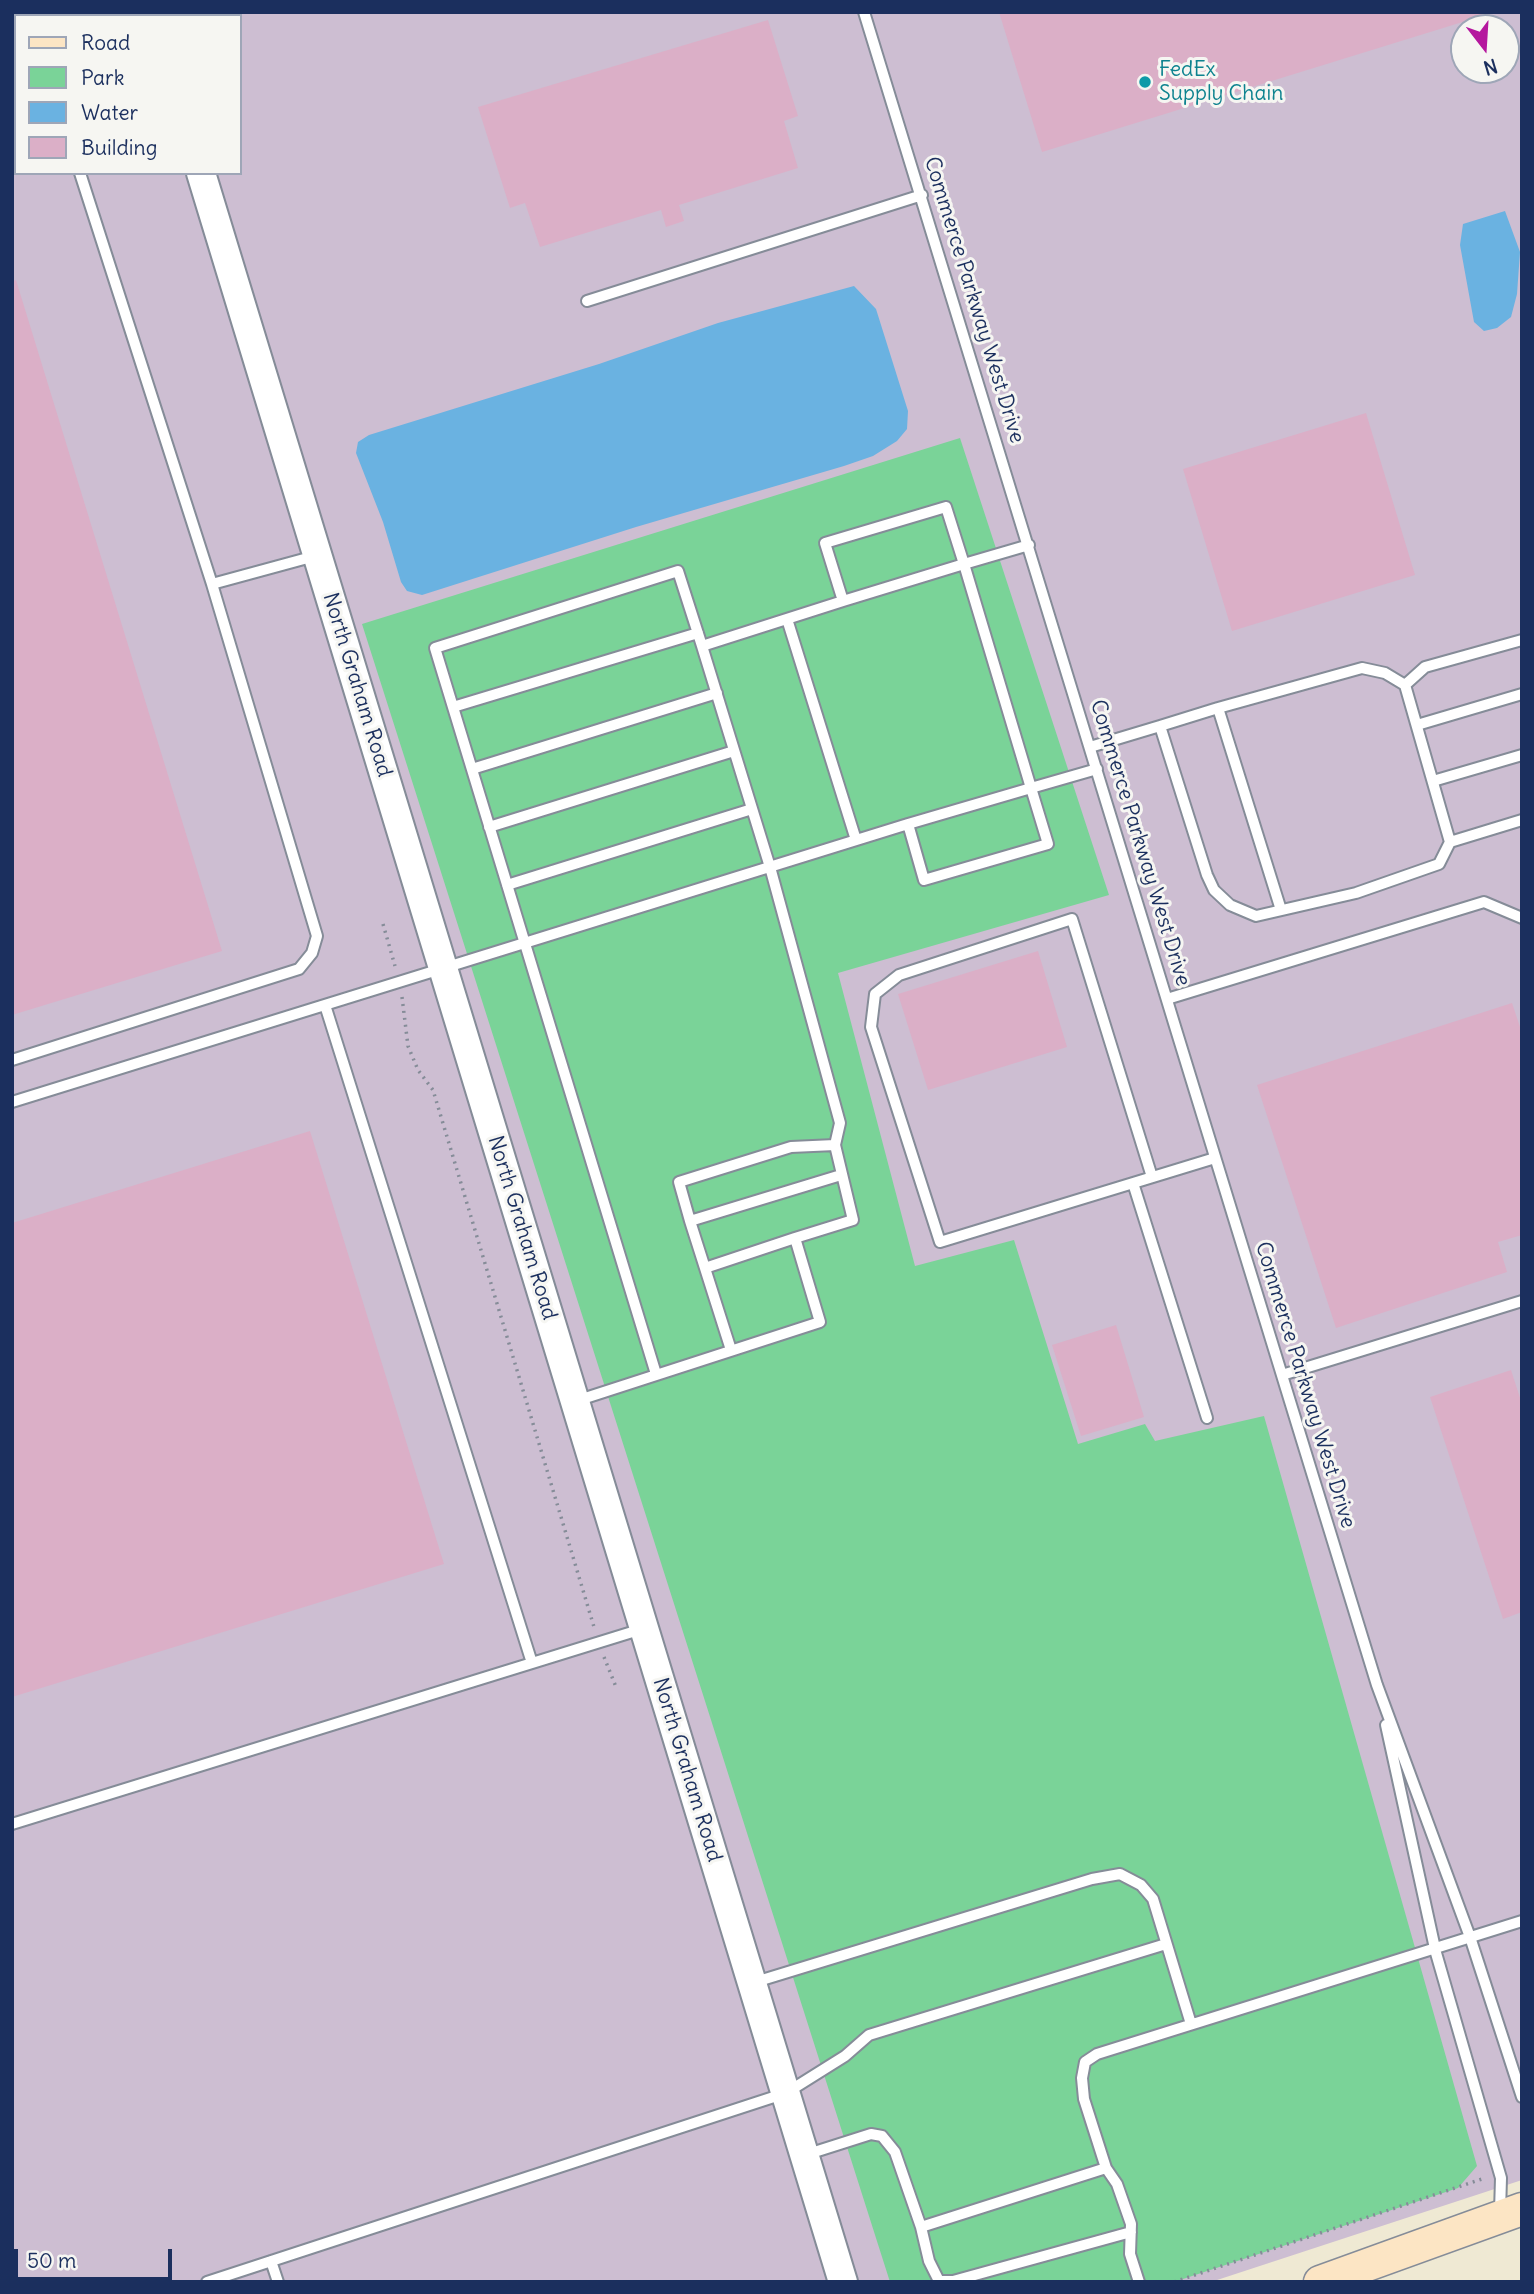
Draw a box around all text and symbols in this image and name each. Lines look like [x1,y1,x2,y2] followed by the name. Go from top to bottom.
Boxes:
[14,14,242,175] legend
[1450,14,1520,84] north arrow
[81,29,130,56] text: Road
[1481,54,1500,81] text: N
[1159,57,1283,107] place label: FedEx Supply Chain
[81,64,124,91] text: Park
[1137,74,1153,90] marker: FedEx Supply Chain
[81,99,138,126] text: Water
[81,134,157,161] text: Building
[918,154,1030,446] street label: Commerce Parkway West Drive
[317,590,397,780] street label: North Graham Road
[1084,697,1196,989] street label: Commerce Parkway West Drive
[482,1133,562,1323] street label: North Graham Road
[1249,1239,1361,1531] street label: Commerce Parkway West Drive
[647,1675,727,1865] street label: North Graham Road
[18,2234,175,2278] scale bar
[27,2247,76,2274] text: 50 m

